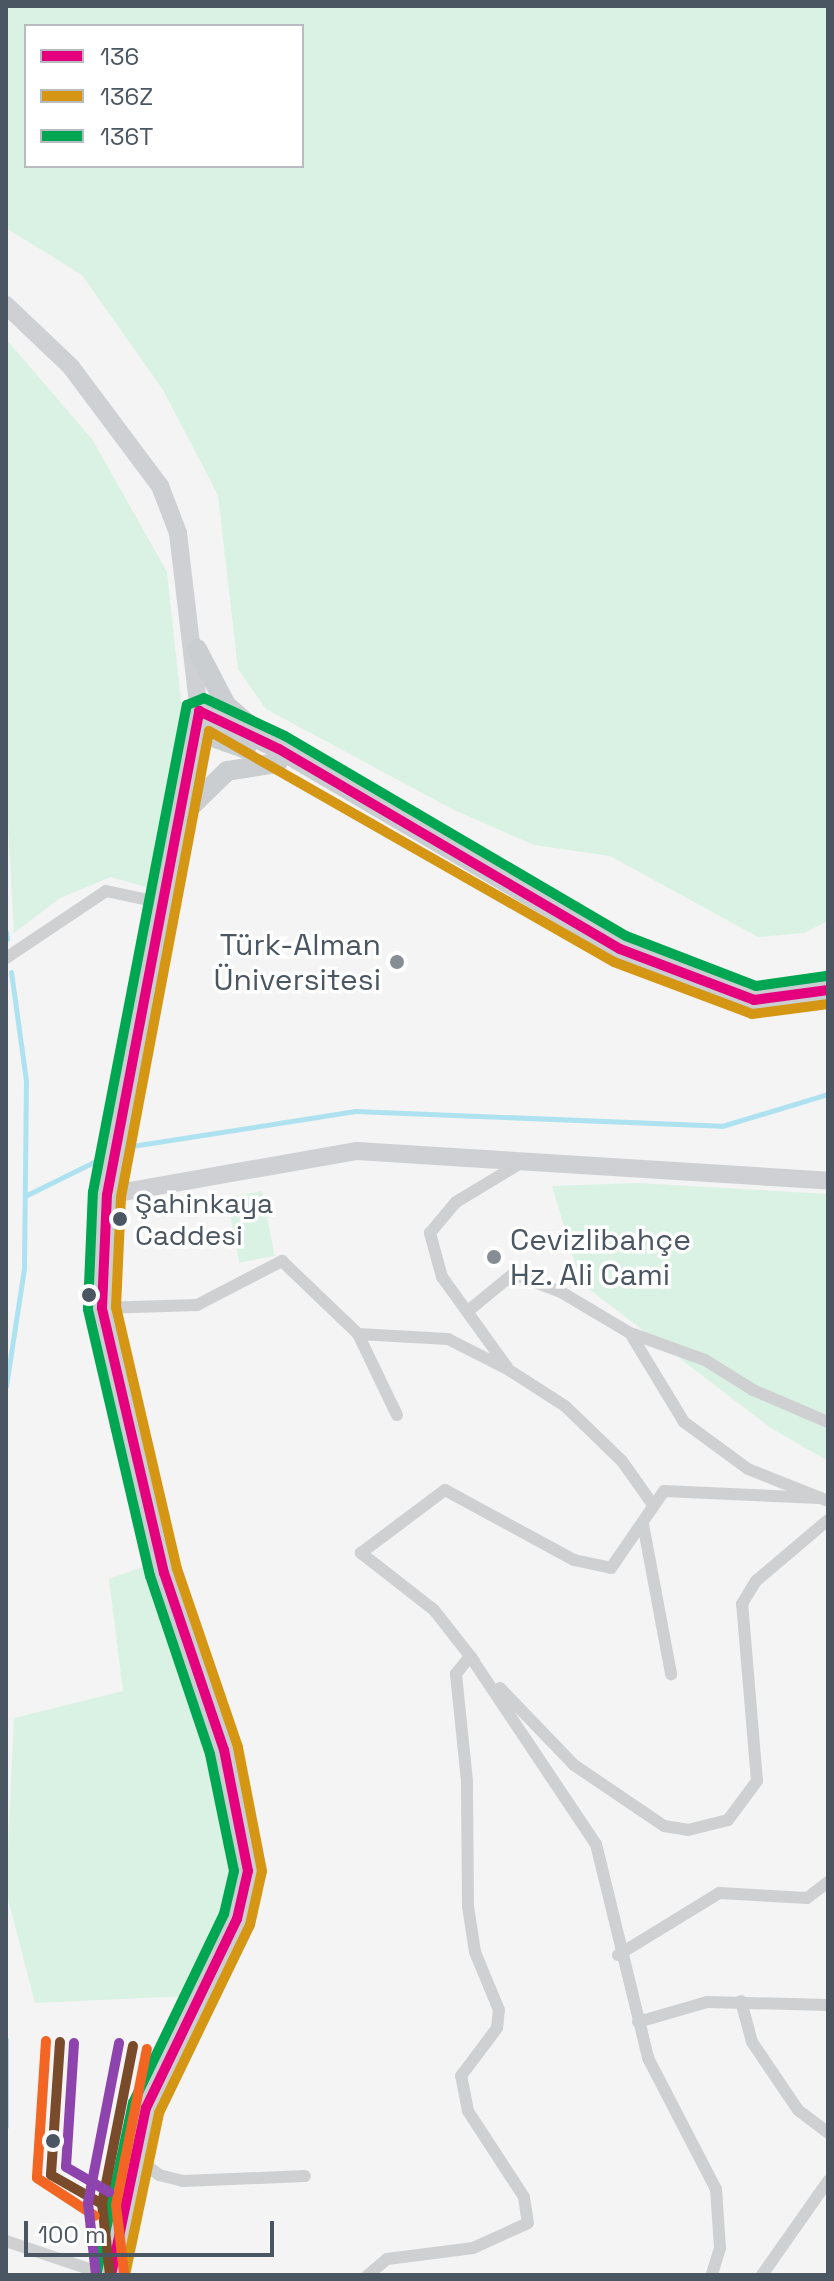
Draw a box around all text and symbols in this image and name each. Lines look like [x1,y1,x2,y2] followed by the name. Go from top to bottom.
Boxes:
[24,24,304,168] legend
[100,41,139,72] text: 136
[100,81,153,112] text: 136Z
[100,121,153,152] text: 136T
[214,927,381,998] place label: Türk-Alman Üniversitesi
[388,953,406,971] marker: Türk-Alman Üniversitesi
[135,1186,273,1252] place label: Şahinkaya Caddesi
[112,1211,128,1227] marker: Şahinkaya Caddesi
[510,1222,691,1292] place label: Cevizlibahçe Hz. Ali Cami
[485,1248,503,1266] marker: Cevizlibahçe Hz. Ali Cami
[81,1287,97,1303] unlabelled marker
[45,2133,61,2149] unlabelled marker
[28,2205,278,2255] scale bar
[38,2219,106,2250] text: 100 m

